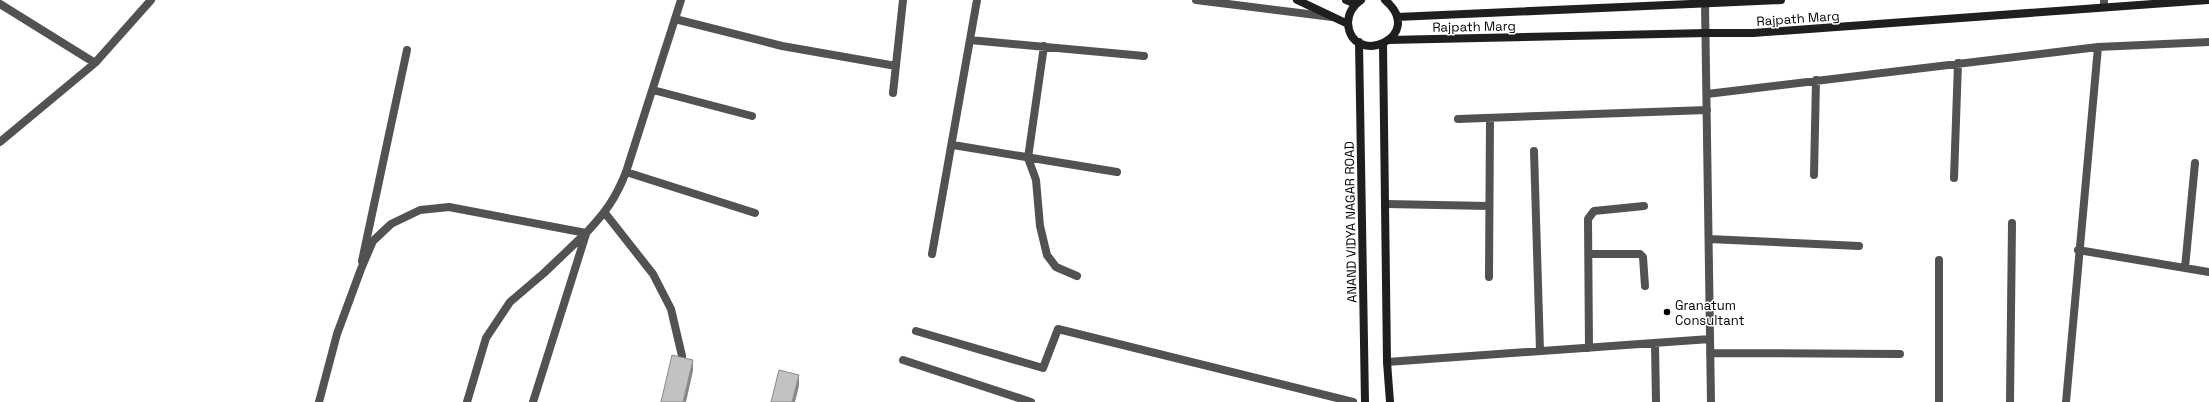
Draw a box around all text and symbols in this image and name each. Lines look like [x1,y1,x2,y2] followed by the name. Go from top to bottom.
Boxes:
[1756,7,1840,30] street label: Rajpath Marg
[1432,17,1516,36] street label: Rajpath Marg
[1341,141,1360,303] street label: ANAND VIDYA NAGAR ROAD
[1675,297,1745,329] place label: Granatum Consultant
[1662,307,1672,317] marker: Granatum Consultant

